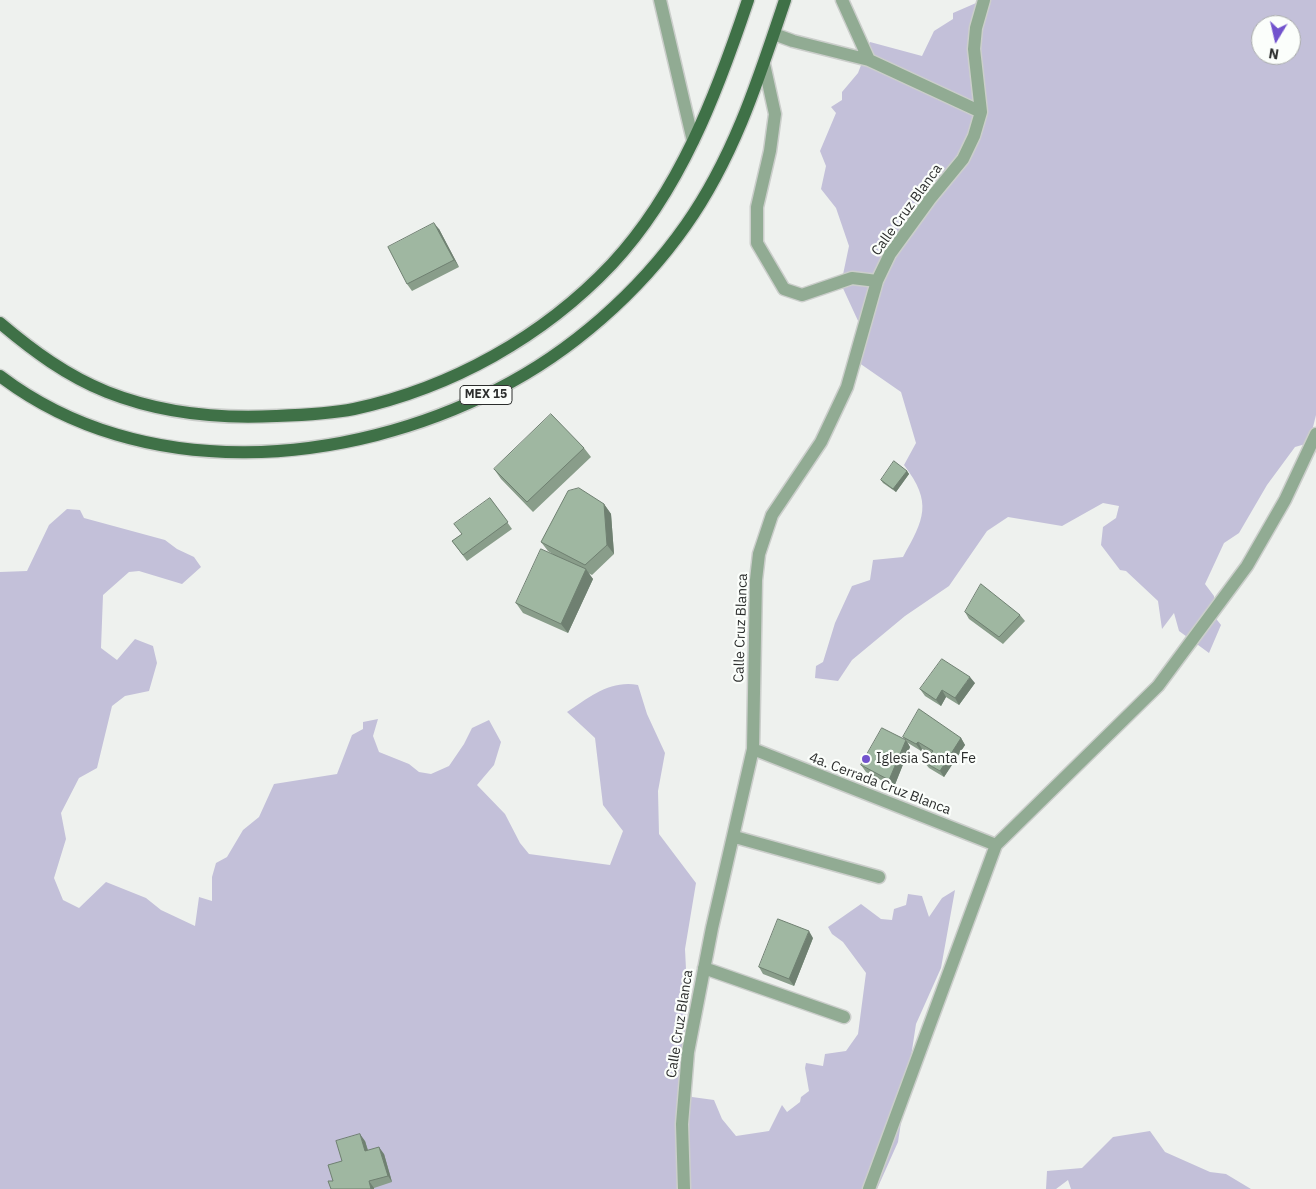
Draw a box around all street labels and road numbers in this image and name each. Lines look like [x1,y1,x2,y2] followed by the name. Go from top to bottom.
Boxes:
[868,161,946,259] street label: Calle Cruz Blanca
[460,386,512,404] road number: MEX 15
[731,573,751,683] street label: Calle Cruz Blanca
[807,749,953,819] street label: 4a. Cerrada Cruz Blanca
[663,969,697,1079] street label: Calle Cruz Blanca

